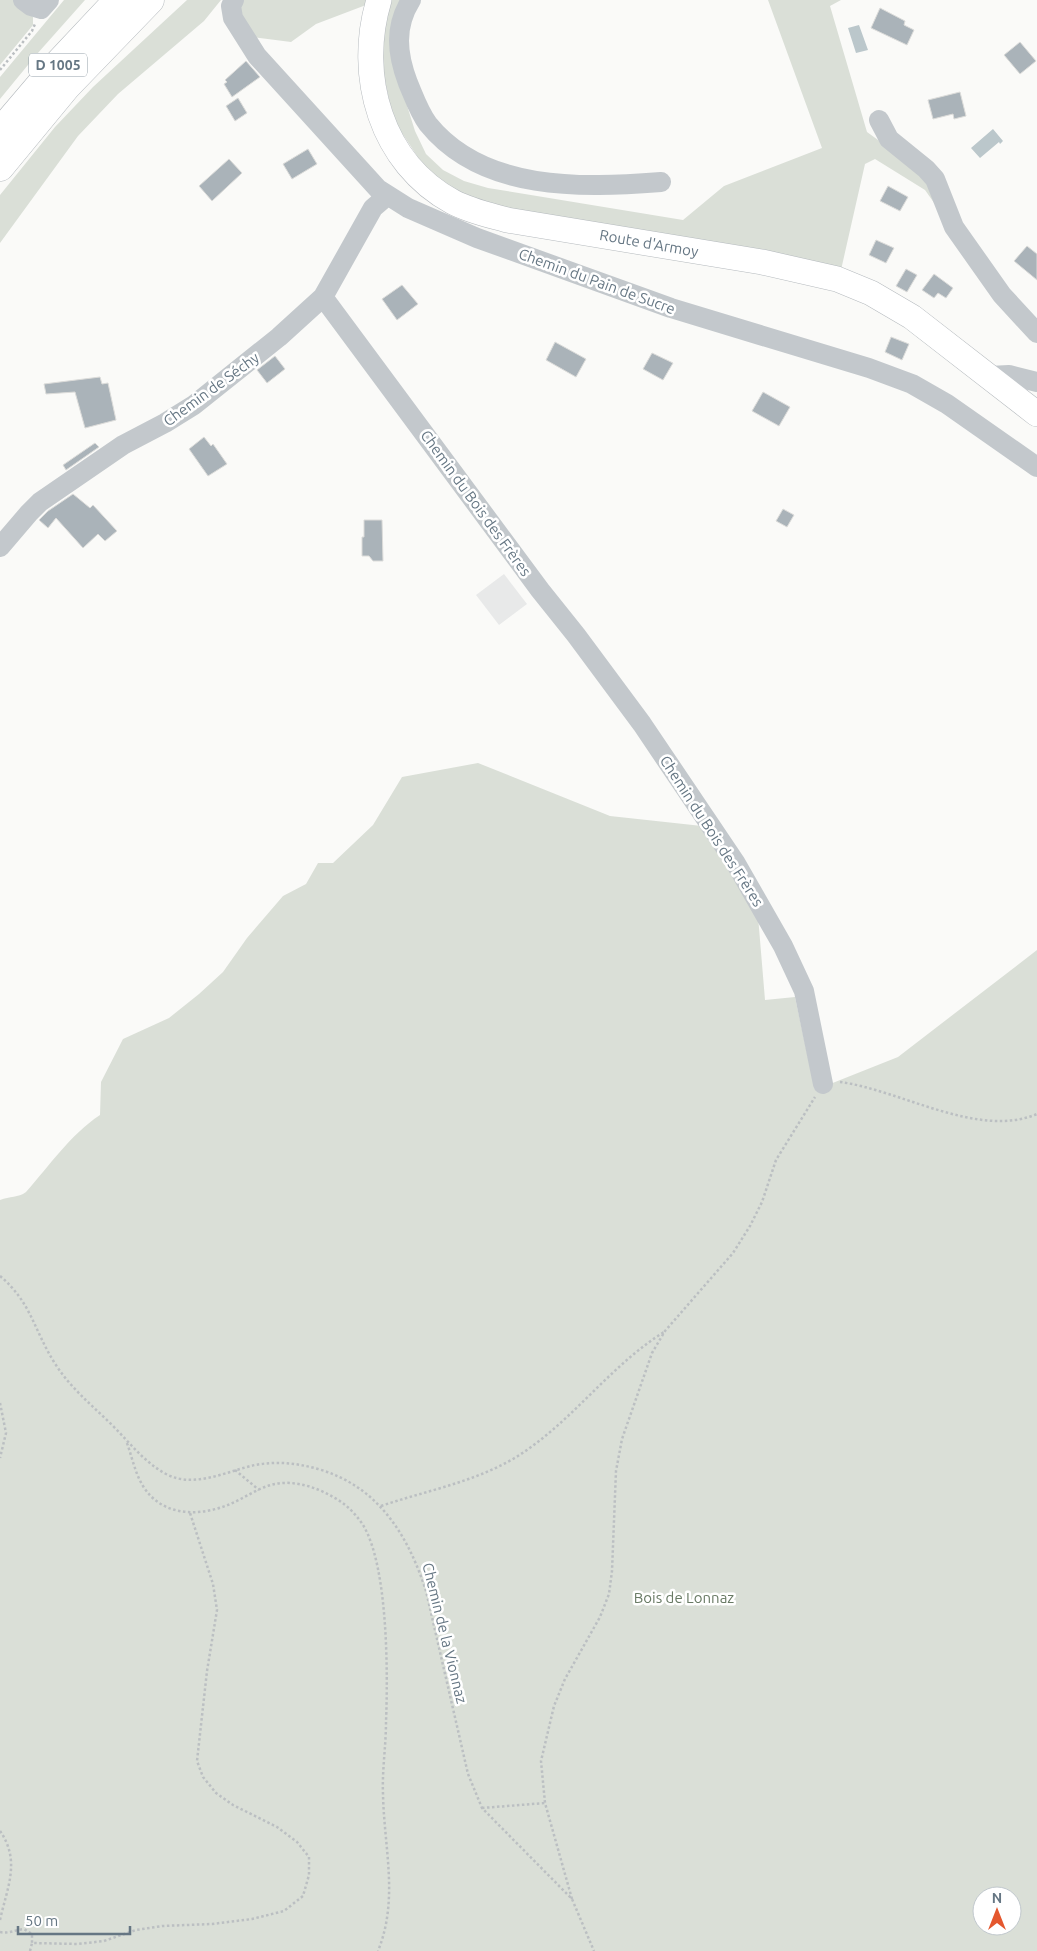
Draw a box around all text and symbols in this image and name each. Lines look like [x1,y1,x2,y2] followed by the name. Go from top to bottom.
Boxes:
[29,54,87,76] road number: D 1005
[598,226,700,260] street label: Route d'Armoy
[516,245,678,317] street label: Chemin du Pain de Sucre
[160,349,262,429] street label: Chemin de Séchy
[417,427,535,579] street label: Chemin du Bois des Frères
[657,752,767,910] street label: Chemin du Bois des Frères
[419,1561,471,1705] street label: Chemin de la Vionnaz
[634,1589,734,1606] park label: Bois de Lonnaz
[972,1886,1022,1936] north arrow
[992,1890,1002,1906] text: N
[18,1904,130,1936] scale bar
[25,1912,58,1929] text: 50 m

